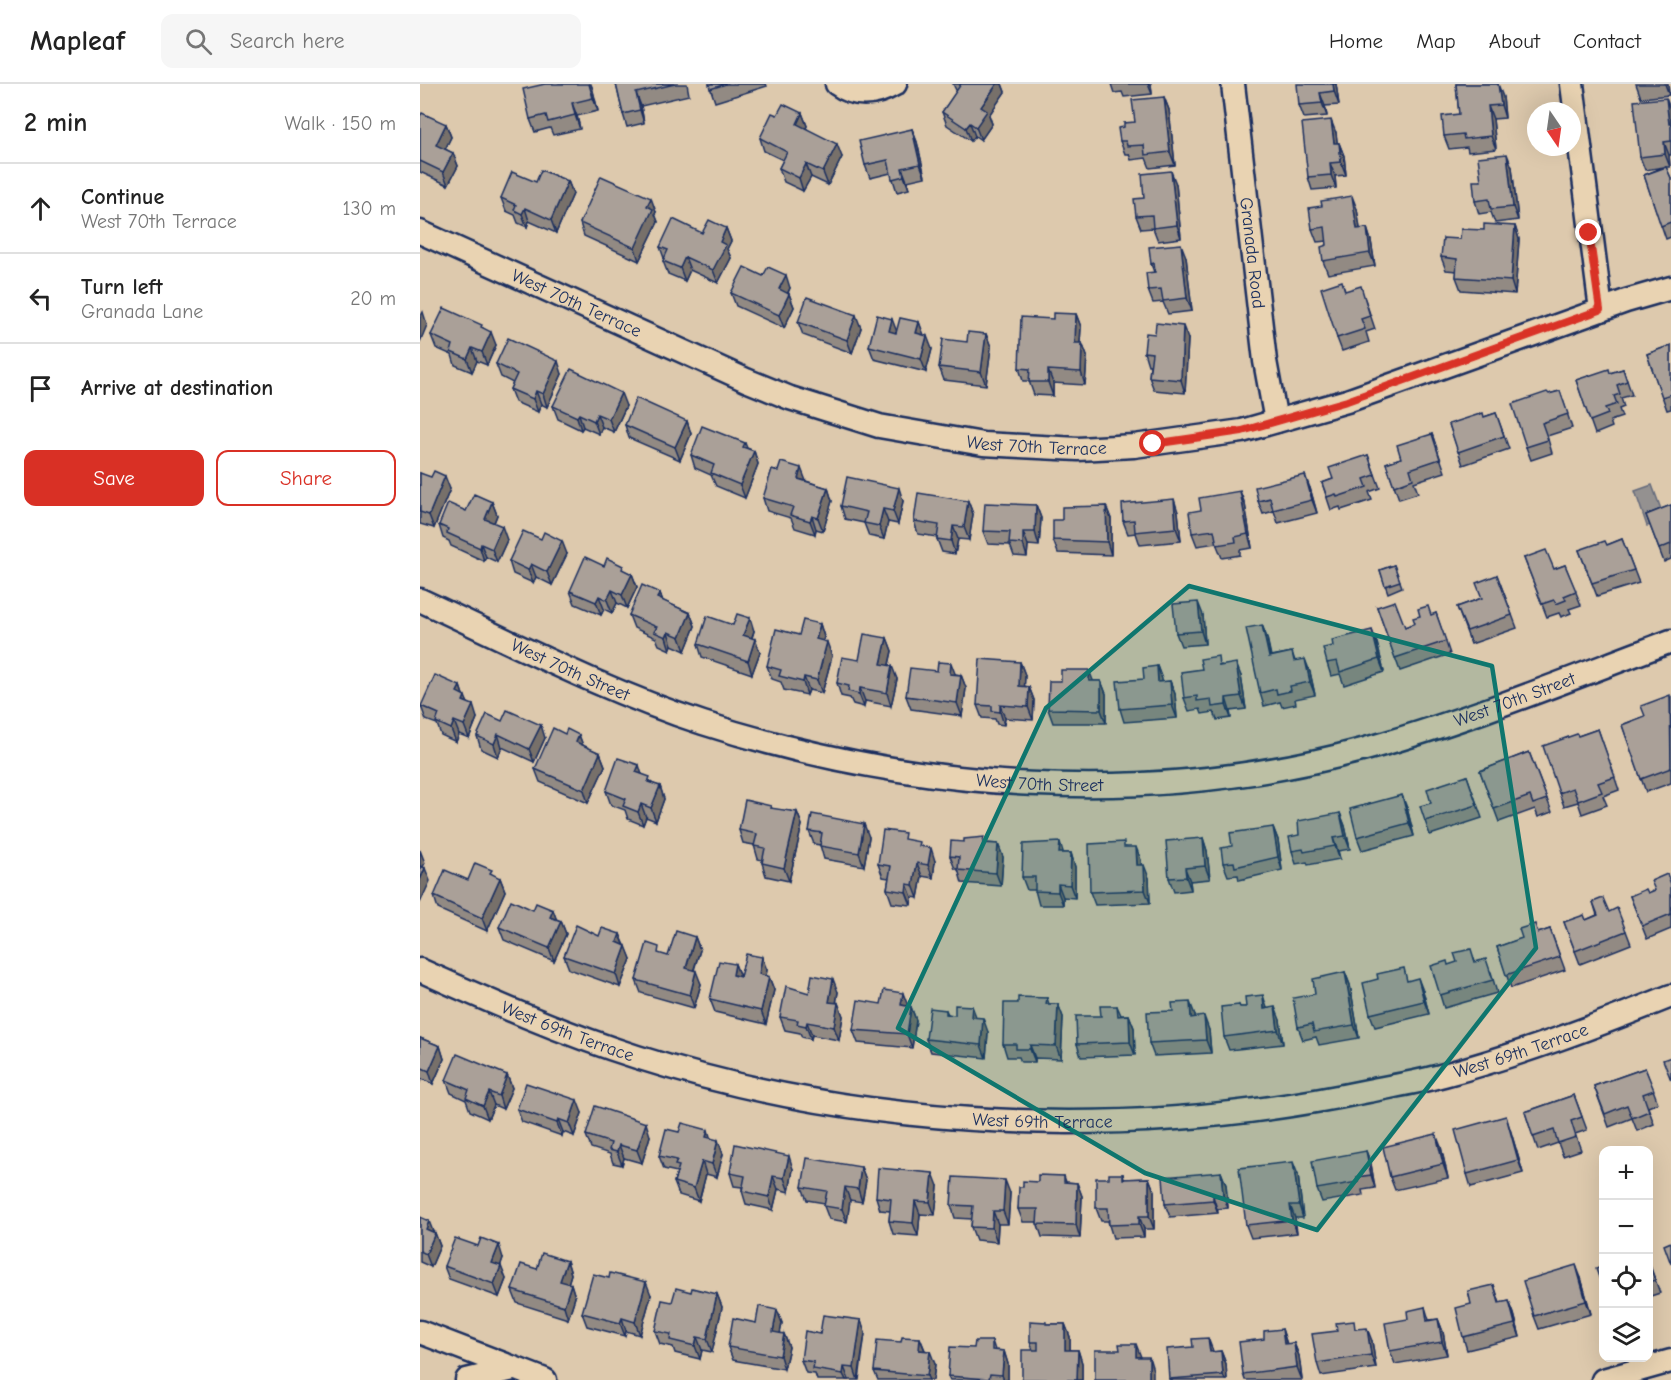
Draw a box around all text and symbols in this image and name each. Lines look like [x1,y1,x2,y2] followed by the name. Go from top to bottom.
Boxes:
[161,14,581,68] search box
[30,25,125,57] text: Mapleaf
[182,25,215,58] icon: search
[230,28,344,54] text: Search here
[1329,29,1383,53] text: Home
[1416,29,1456,53] text: Map
[1489,29,1540,53] text: About
[1573,29,1641,53] text: Contact
[1527,102,1581,156] north arrow
[24,108,87,138] text: 2 min
[285,112,396,135] text: Walk · 150 m
[81,184,164,210] text: Continue
[24,192,57,225] icon: ahead
[1235,196,1269,310] street label: Granada Road
[343,197,396,220] text: 130 m
[81,210,237,233] text: West 70th Terrace
[1575,219,1601,245] route end
[508,265,645,342] street label: West 70th Terrace
[81,274,163,300] text: Turn left
[24,282,57,315] icon: left
[350,287,396,310] text: 20 m
[81,300,203,323] text: Granada Lane
[24,372,57,405] icon: arrive
[81,375,273,401] text: Arrive at destination
[1139,430,1165,456] route start
[965,431,1107,460] street label: West 70th Terrace
[24,450,204,506] button: Save
[216,450,396,506] button: Share
[508,635,633,706] street label: West 70th Street
[1451,668,1579,732] street label: West 70th Street
[975,770,1104,796] street label: West 70th Street
[498,997,636,1066] street label: West 69th Terrace
[1452,1019,1591,1083] street label: West 69th Terrace
[972,1109,1113,1133] street label: West 69th Terrace
[1599,1146,1653,1362] map controls
[1599,1146,1653,1200] button: +
[1599,1200,1653,1254] button: −
[1599,1254,1653,1308] button: locate
[1599,1308,1653,1362] button: layers

